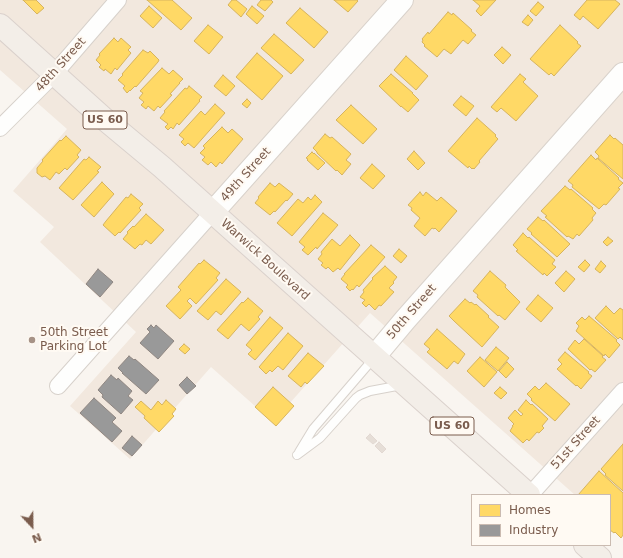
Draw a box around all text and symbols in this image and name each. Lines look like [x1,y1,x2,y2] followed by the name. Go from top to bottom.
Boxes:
[33,35,89,95] street label: 48th Street
[83,111,127,129] road number: US 60
[218,145,274,205] street label: 49th Street
[218,216,312,304] street label: Warwick Boulevard
[384,282,440,342] street label: 50th Street
[40,326,108,354] place label: 50th Street Parking Lot
[27,335,37,345] marker: 50th Street Parking Lot
[548,413,604,473] street label: 51st Street
[430,417,474,435] road number: US 60
[471,494,611,546] legend
[509,503,551,517] text: Homes
[12,506,52,546] north arrow
[509,523,558,537] text: Industry
[30,530,43,545] text: N

